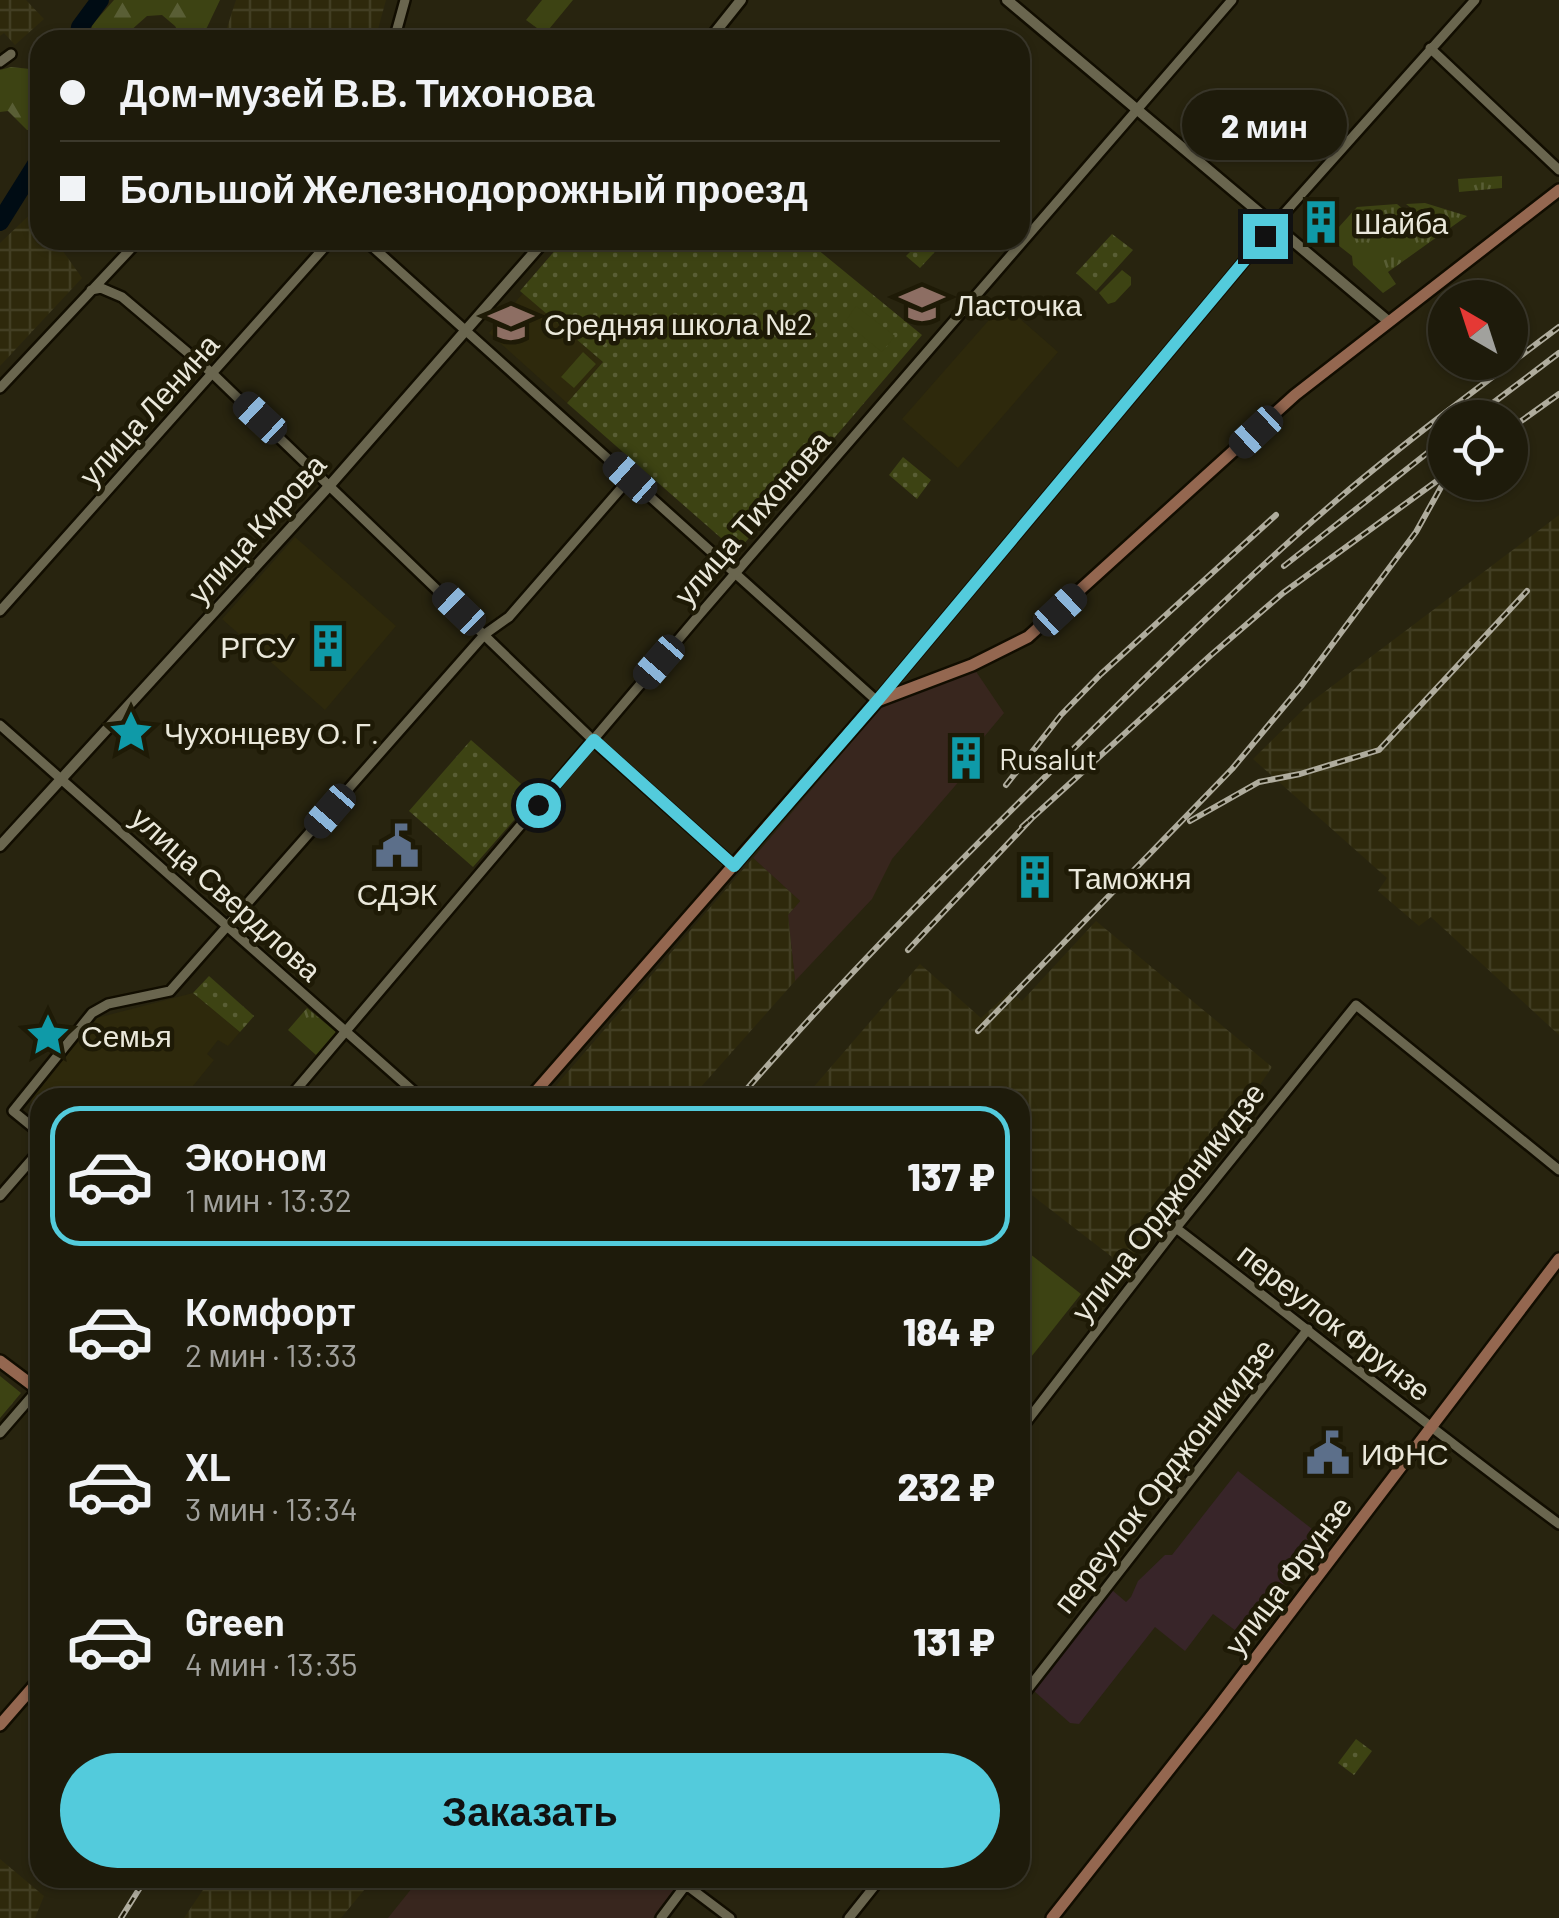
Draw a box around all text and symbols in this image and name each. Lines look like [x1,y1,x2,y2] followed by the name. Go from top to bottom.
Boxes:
[120,69,594,115] text: Дом-музей В.В. Тихонова
[1182,91,1348,161] callout: 2 мин
[1221,106,1308,144] text: 2 мин
[120,165,808,211] text: Большой Железнодорожный проезд
[1297,198,1345,246] building icon: Шайба
[1354,204,1448,240] place label: Шайба
[1243,214,1288,259] route end
[898,280,946,328] school or university icon: Ласточка
[1428,280,1528,380] north arrow
[1428,280,1528,500] map controls
[955,286,1082,322] place label: Ласточка
[487,299,535,347] school or university icon: Средняя школа №2
[544,305,813,341] place label: Средняя школа №2
[71,326,226,492] street label: улица Ленина
[228,387,292,449] car
[1428,400,1528,500] button: locate
[1224,401,1288,463] car
[666,422,837,611] street label: улица Тихонова
[180,446,333,610] street label: улица Кирова
[598,447,662,509] car
[427,577,491,641] car
[1028,579,1092,641] car
[304,622,352,670] building icon: РГСУ
[220,628,296,664] place label: РГСУ
[628,630,690,694] car
[107,708,155,756] place icon: Чухонцеву О. Г.
[164,714,379,750] place label: Чухонцеву О. Г.
[942,734,990,782] building icon: Rusalut
[999,740,1097,776] place label: Rusalut
[299,779,361,843] car
[516,783,561,828] route start
[125,798,329,988] street label: улица Свердлова
[373,822,421,870] public building icon: СДЭК
[1011,853,1059,901] building icon: Таможня
[1068,859,1192,895] place label: Таможня
[357,875,438,911] place label: СДЭК
[24,1011,72,1059] place icon: Семья
[81,1017,172,1053] place label: Семья
[1063,1075,1271,1327] street label: улица Орджоникидзе
[65,1131,155,1221] icon: car
[185,1133,328,1179] text: Эконом
[907,1153,995,1199] text: 137 ₽
[185,1180,352,1218] text: 1 мин · 13:32
[1231,1235,1439,1407] street label: переулок Фрунзе
[65,1286,155,1376] icon: car
[185,1288,356,1334] text: Комфорт
[903,1308,995,1354] text: 184 ₽
[1045,1331,1281,1619] street label: переулок Орджоникидзе
[185,1335,357,1373] text: 2 мин · 13:33
[1304,1429,1352,1477] public building icon: ИФНС
[1361,1435,1449,1471] place label: ИФНС
[65,1441,155,1531] icon: car
[185,1443,231,1489] text: XL
[897,1463,995,1509] text: 232 ₽
[185,1489,358,1527] text: 3 мин · 13:34
[1216,1489,1358,1661] street label: улица Фрунзе
[65,1596,155,1686] icon: car
[185,1598,285,1644] text: Green
[913,1618,995,1664] text: 131 ₽
[185,1644,358,1682] text: 4 мин · 13:35
[60,1753,1000,1868] button: Заказать

